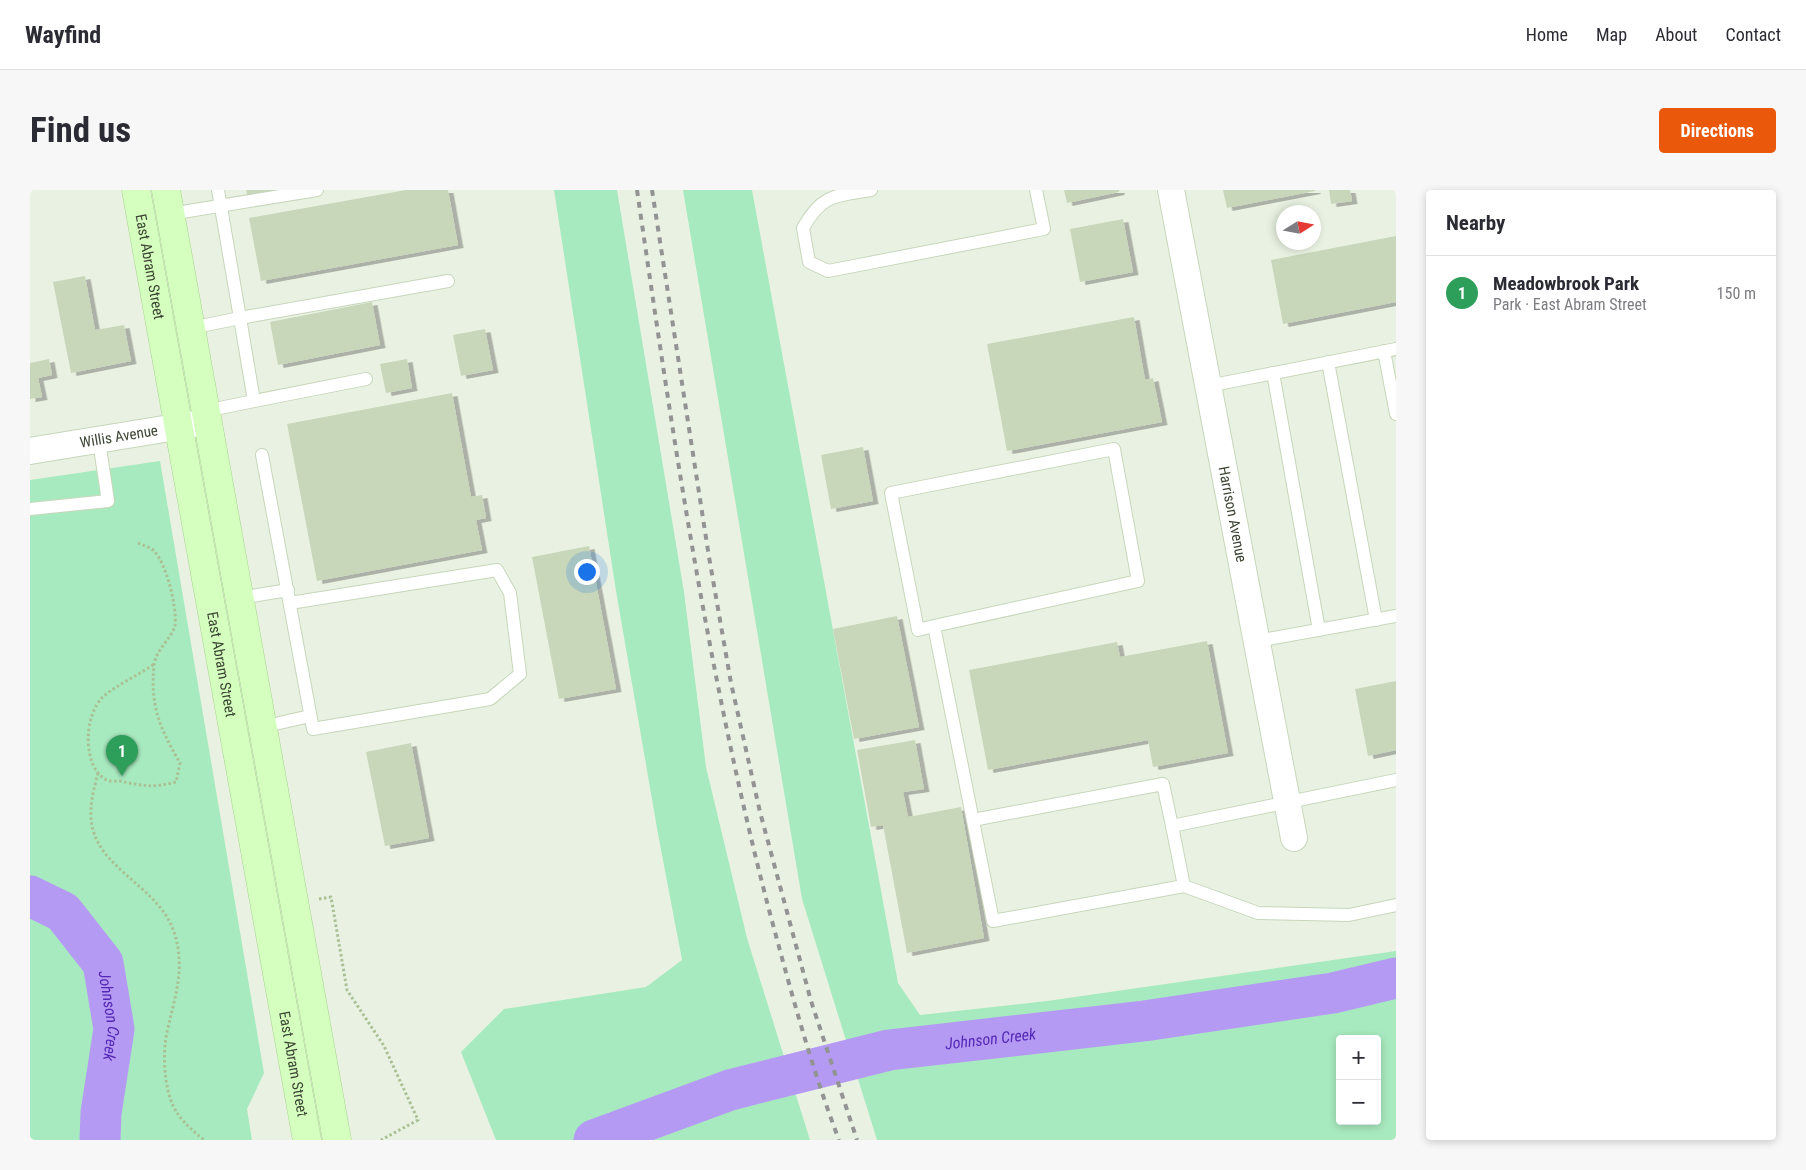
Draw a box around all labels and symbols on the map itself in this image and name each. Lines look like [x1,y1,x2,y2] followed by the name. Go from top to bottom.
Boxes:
[1276,205,1321,250] north arrow
[131,213,168,321] street label: East Abram Street
[78,421,159,452] street label: Willis Avenue
[1215,465,1250,564] street label: Harrison Avenue
[574,559,600,585] your location
[203,610,240,719] street label: East Abram Street
[106,735,138,776] pin: 1
[94,969,123,1063] water label: Johnson Creek
[275,1010,312,1118] street label: East Abram Street
[944,1024,1038,1054] water label: Johnson Creek

